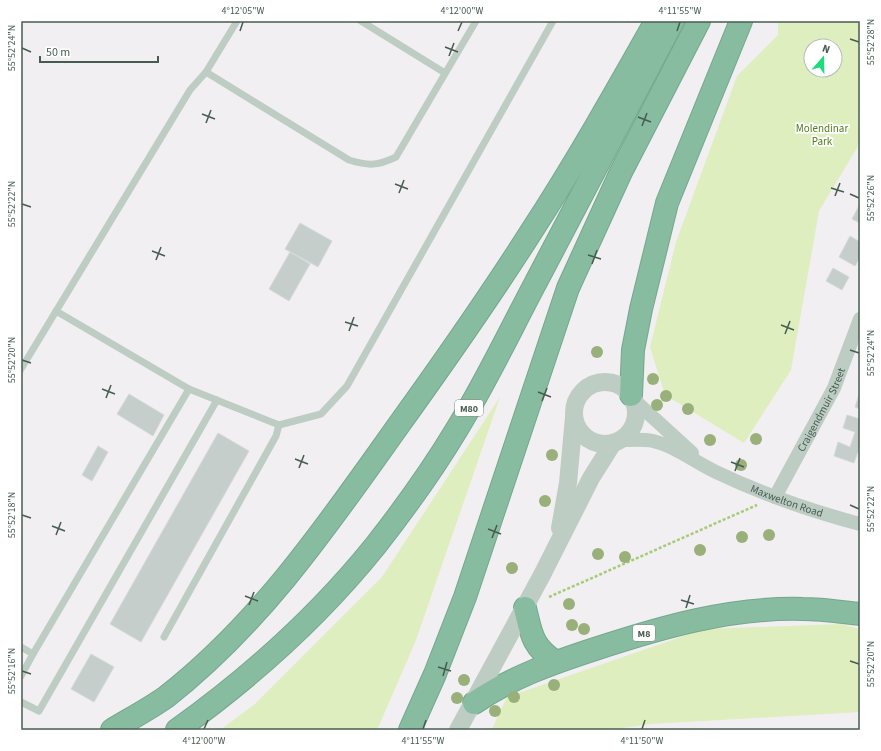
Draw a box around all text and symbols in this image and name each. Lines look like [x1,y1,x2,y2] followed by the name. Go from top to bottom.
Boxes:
[222,4,265,18] text: 4°12'05"W
[441,4,484,18] text: 4°12'00"W
[659,4,702,18] text: 4°11'55"W
[864,19,878,65] text: 55°52'28"N
[5,25,19,71] text: 55°52'24"N
[40,38,158,64] scale bar
[803,38,843,78] north arrow
[820,41,832,57] text: N
[46,44,70,61] text: 50 m
[796,121,848,149] park label: Molendinar Park
[864,175,878,221] text: 55°52'26"N
[5,181,19,227] text: 55°52'22"N
[864,330,878,376] text: 55°52'24"N
[5,337,19,383] text: 55°52'20"N
[794,365,849,454] street label: Craigendmuir Street
[455,400,483,416] road number: M80
[748,481,825,521] street label: Maxwelton Road
[864,486,878,532] text: 55°52'22"N
[5,492,19,538] text: 55°52'18"N
[633,625,655,641] road number: M8
[864,641,878,687] text: 55°52'20"N
[5,648,19,694] text: 55°52'16"N
[183,734,226,748] text: 4°12'00"W
[402,734,445,748] text: 4°11'55"W
[621,734,664,748] text: 4°11'50"W

